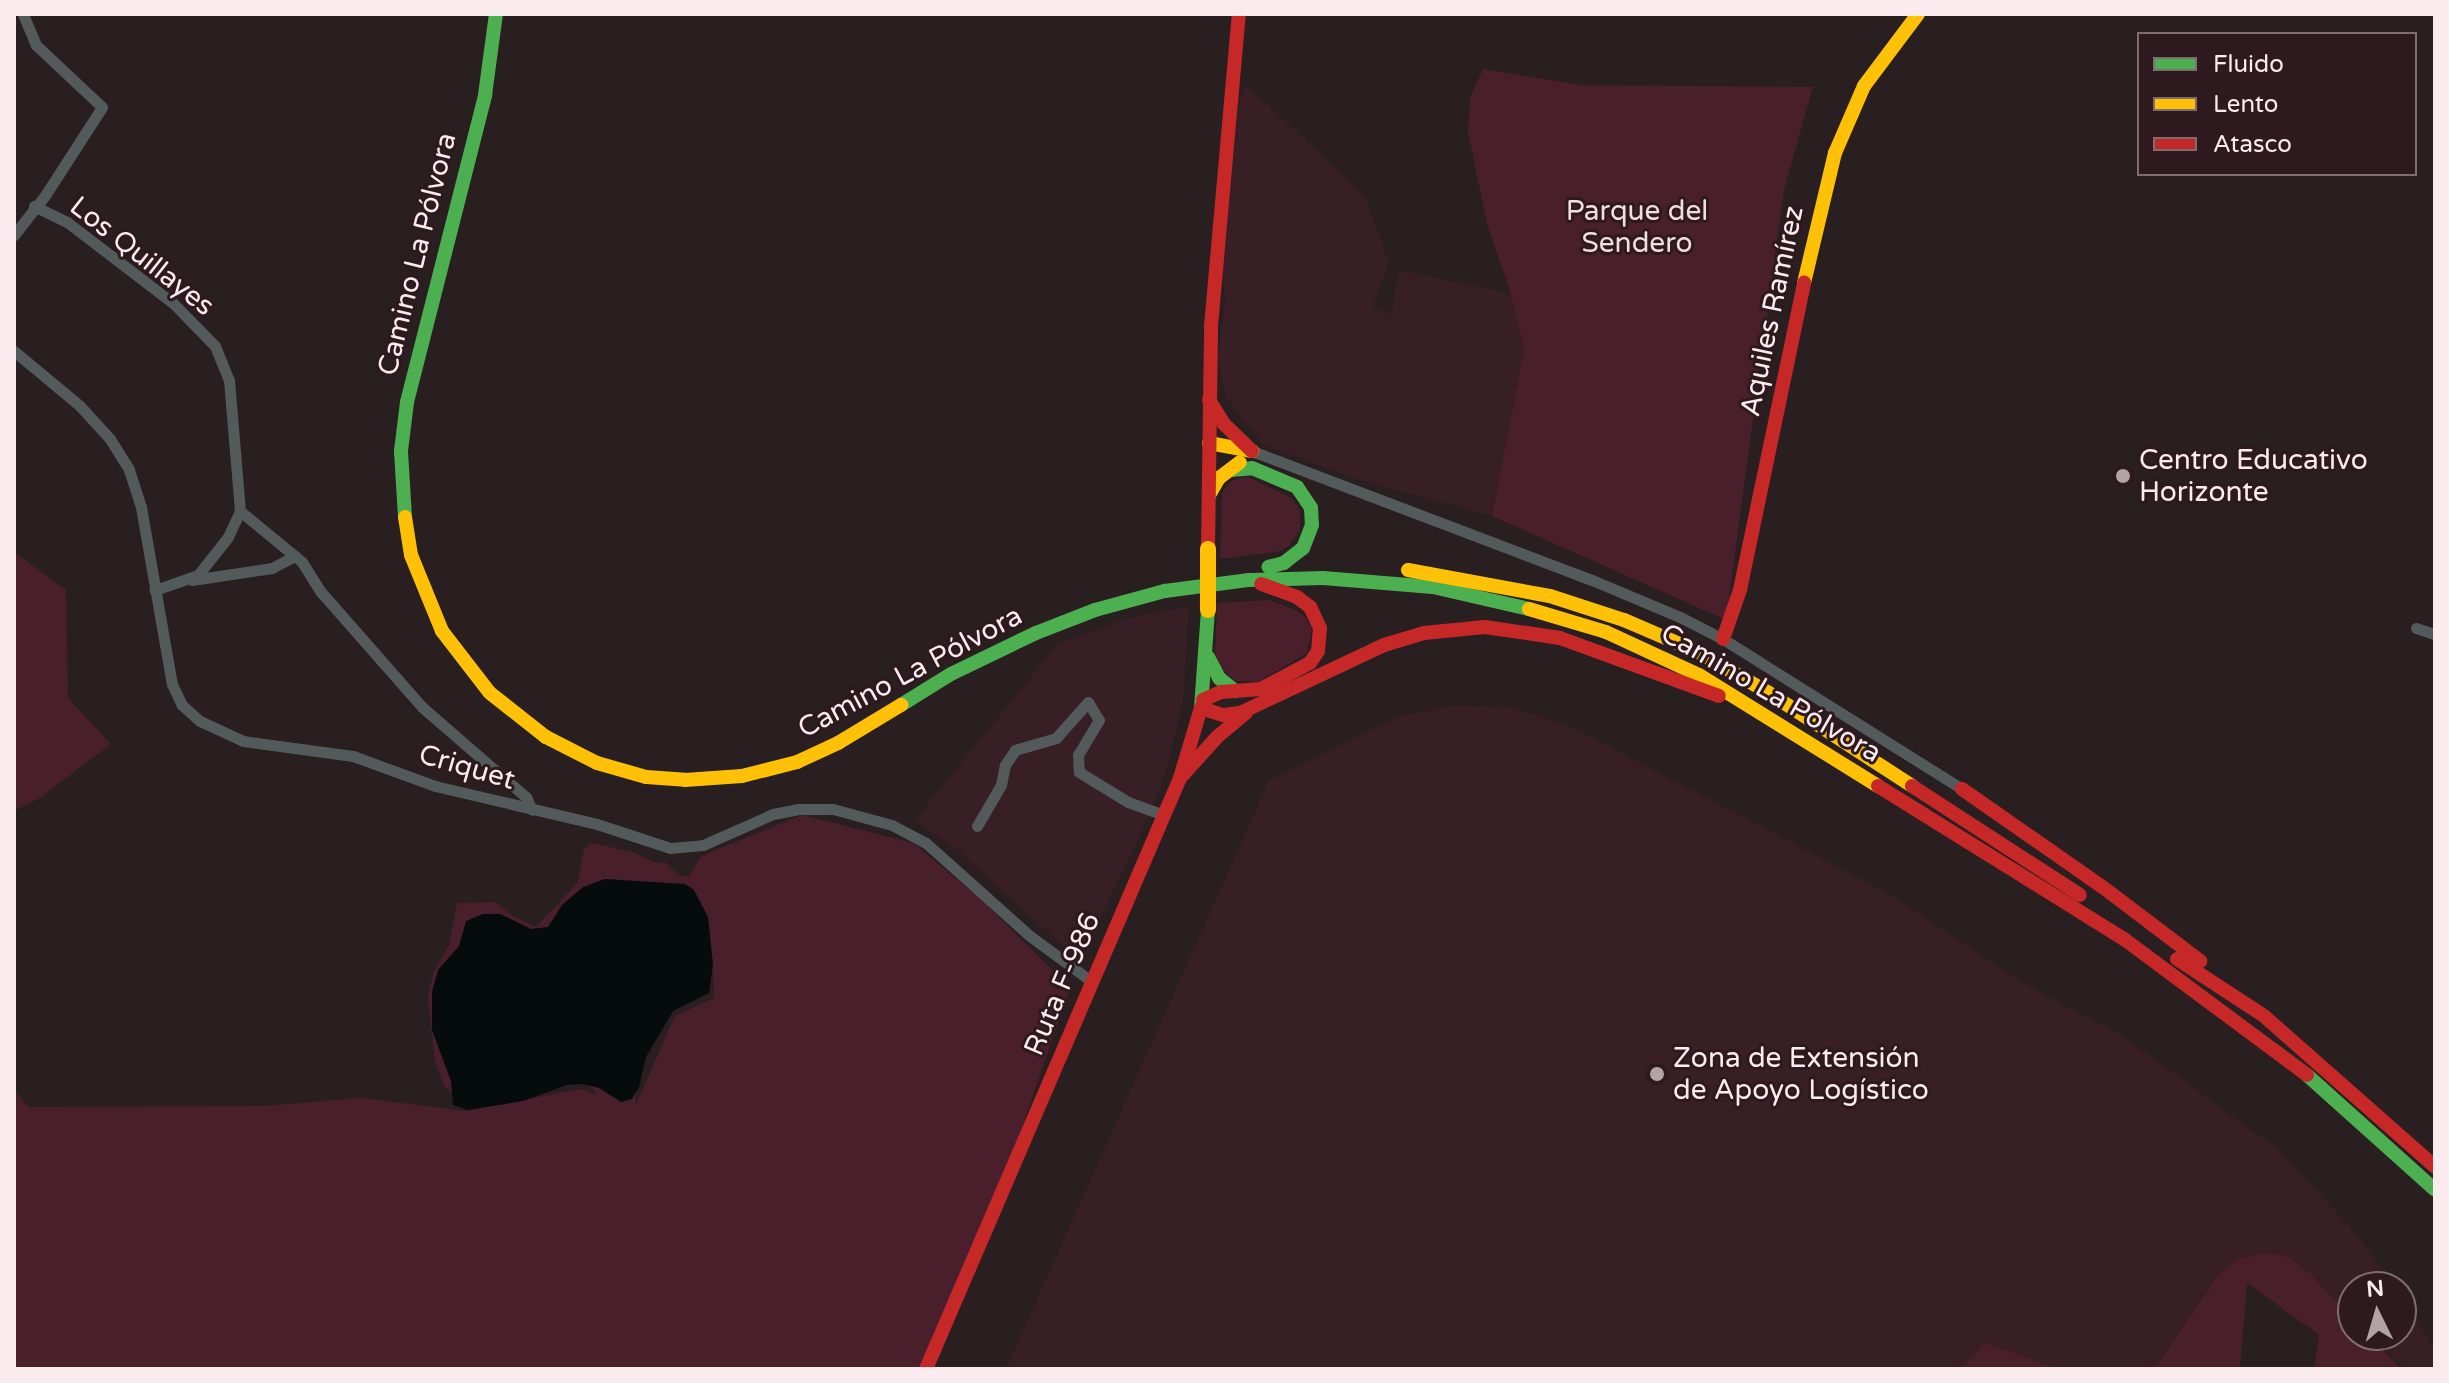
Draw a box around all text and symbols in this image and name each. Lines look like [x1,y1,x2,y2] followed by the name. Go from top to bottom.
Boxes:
[2137,32,2417,176] legend
[2213,50,2284,79] text: Fluido
[2213,90,2278,119] text: Lento
[371,129,463,379] street label: Camino La Pólvora
[2213,130,2292,159] text: Atasco
[63,189,221,323] street label: Los Quillayes
[1566,194,1708,260] park label: Parque del Sendero
[1733,203,1811,419] street label: Aquiles Ramírez
[2139,443,2368,509] place label: Centro Educativo Horizonte
[2114,467,2132,485] marker: Centro Educativo Horizonte
[792,599,1028,745] street label: Camino La Pólvora
[1655,616,1887,770] street label: Camino La Pólvora
[415,737,519,797] street label: Criquet
[1017,908,1107,1060] street label: Ruta F-986
[1673,1041,1929,1107] place label: Zona de Extensión de Apoyo Logístico
[1648,1065,1666,1083] marker: Zona de Extensión de Apoyo Logístico
[2337,1271,2417,1351] north arrow
[2365,1275,2385,1303] text: N

